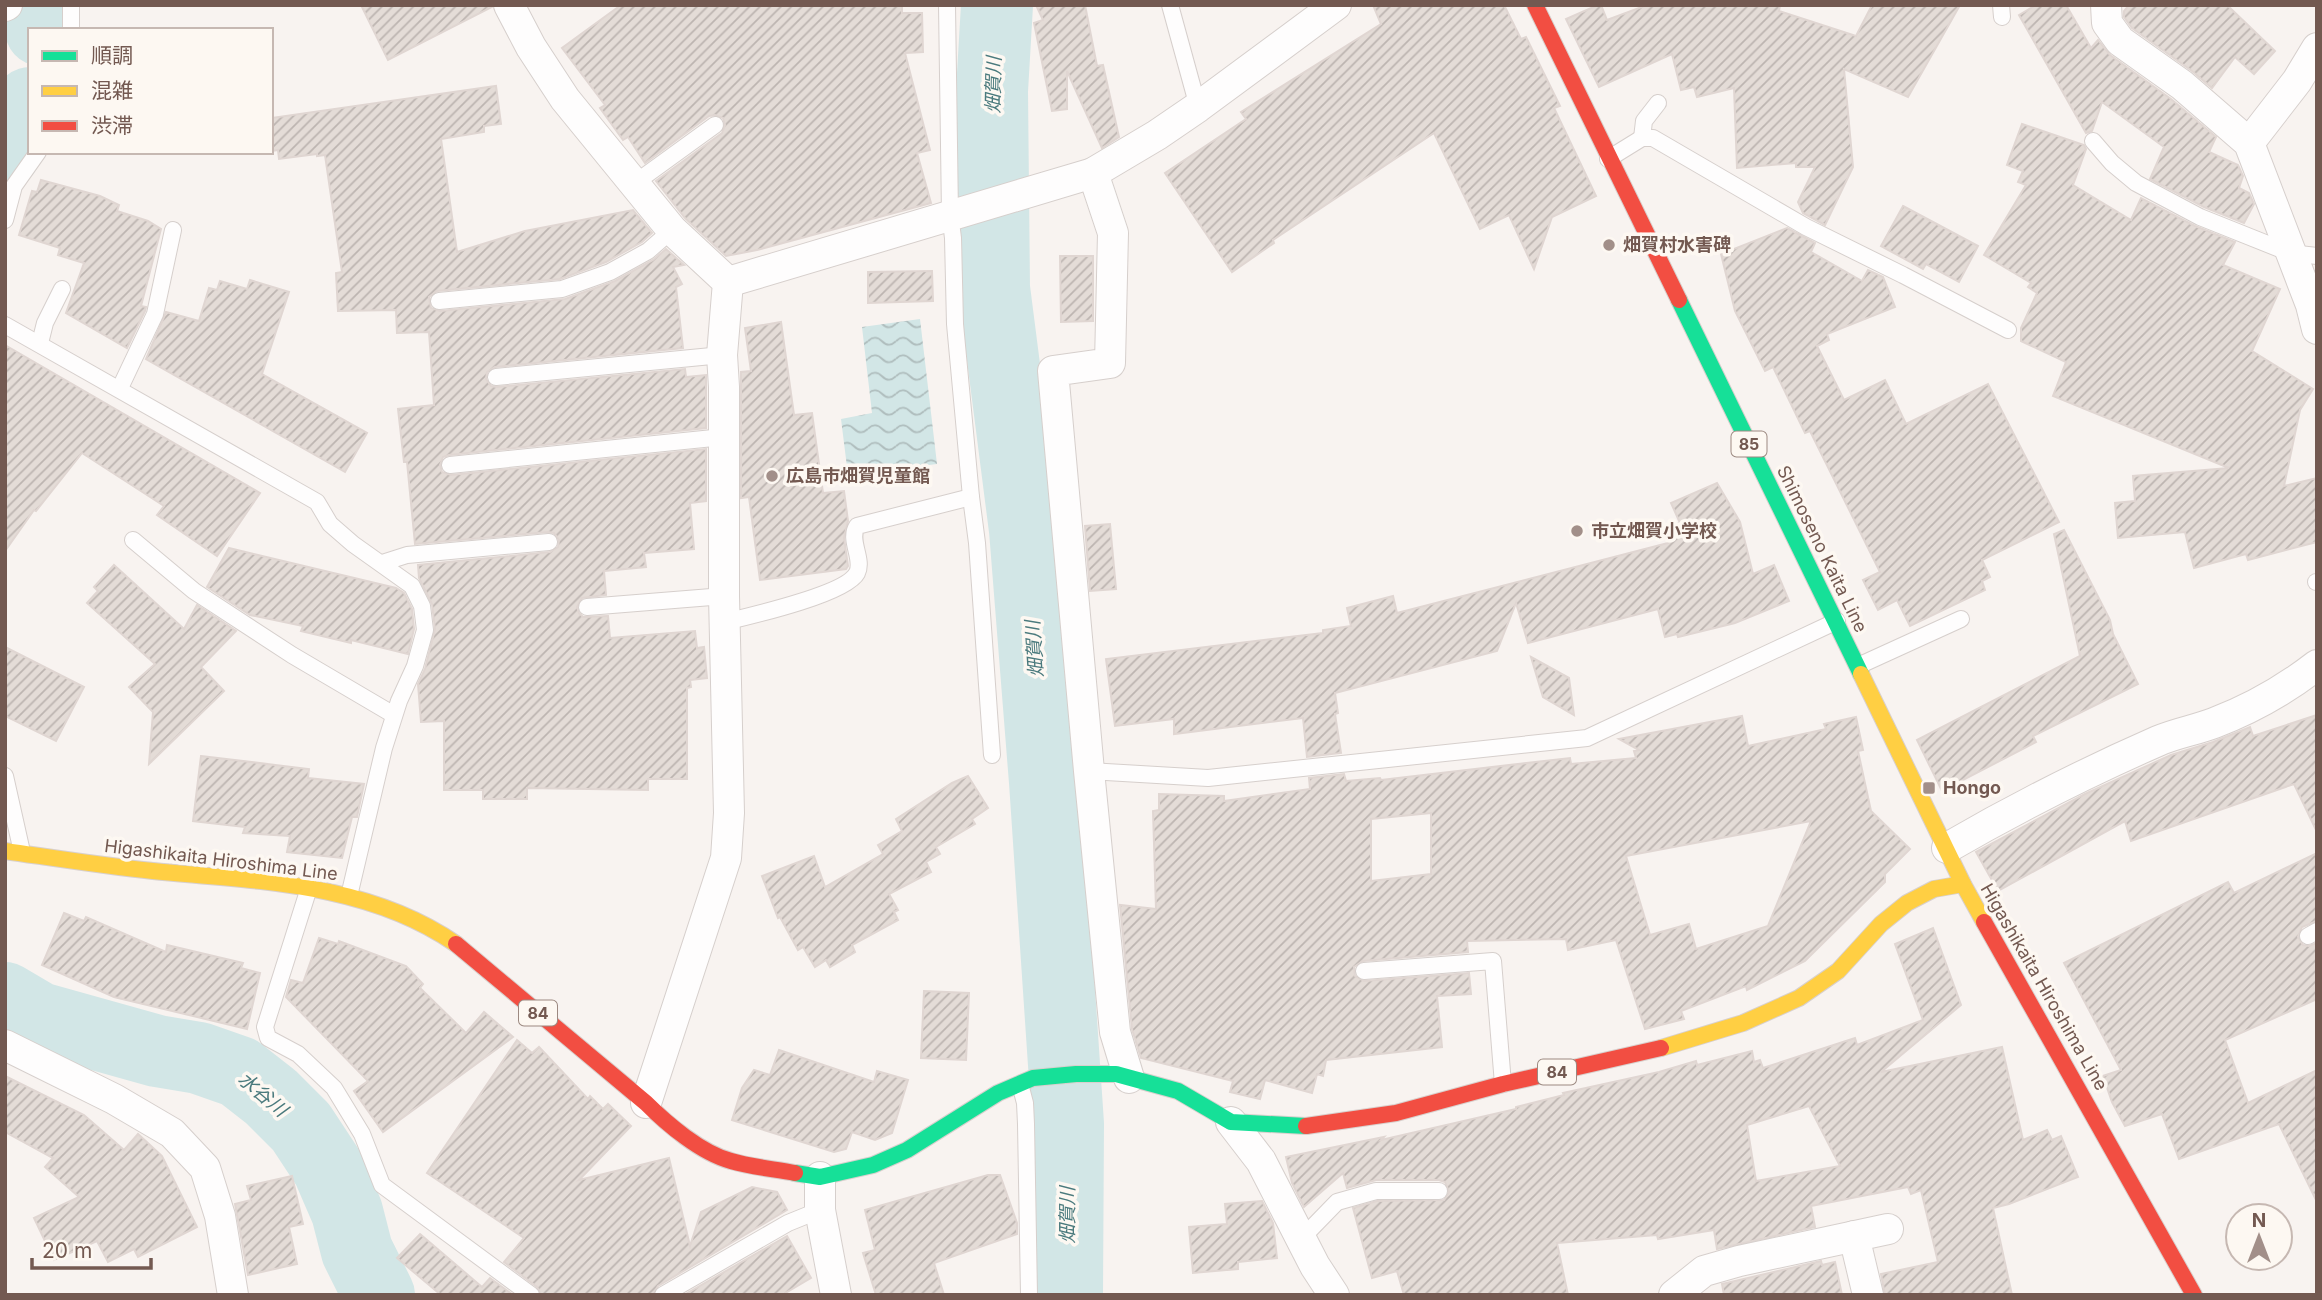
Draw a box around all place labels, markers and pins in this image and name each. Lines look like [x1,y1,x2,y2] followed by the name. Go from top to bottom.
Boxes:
[1623,234,1731,255] place label: 畑賀村水害碑
[1601,237,1617,253] marker: 畑賀村水害碑
[786,465,930,486] place label: 広島市畑賀児童館
[764,468,780,484] marker: 広島市畑賀児童館
[1591,520,1717,541] place label: 市立畑賀小学校
[1569,523,1585,539] marker: 市立畑賀小学校
[1943,777,2001,798] place label: Hongo
[1921,780,1937,796] marker: Hongo

